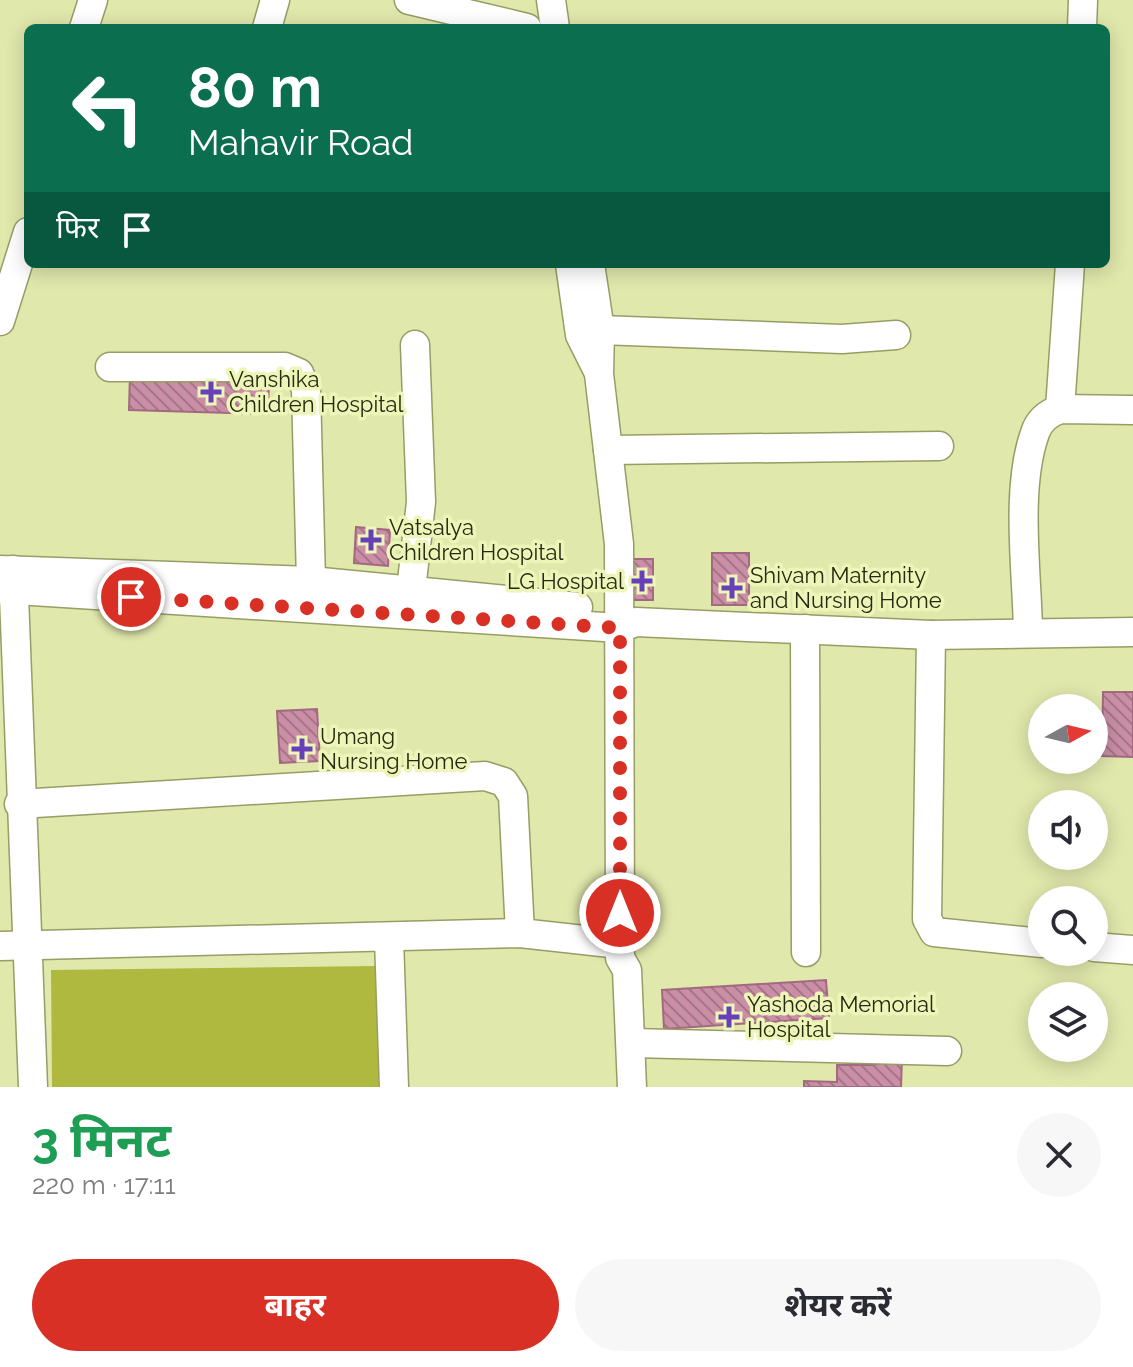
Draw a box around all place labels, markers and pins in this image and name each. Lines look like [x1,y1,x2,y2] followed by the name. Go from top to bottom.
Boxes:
[229,366,404,417] place label: Vanshika Children Hospital
[200,381,222,403] marker: Vanshika Children Hospital
[389,514,564,565] place label: Vatsalya Children Hospital
[360,529,382,551] marker: Vatsalya Children Hospital
[750,562,942,613] place label: Shivam Maternity and Nursing Home
[97,563,165,631] pin
[507,568,624,594] place label: LG Hospital
[631,570,653,592] marker: LG Hospital
[721,577,743,599] marker: Shivam Maternity and Nursing Home
[320,723,468,774] place label: Umang Nursing Home
[291,738,313,760] marker: Umang Nursing Home
[747,991,935,1042] place label: Yashoda Memorial Hospital
[718,1006,740,1028] marker: Yashoda Memorial Hospital

